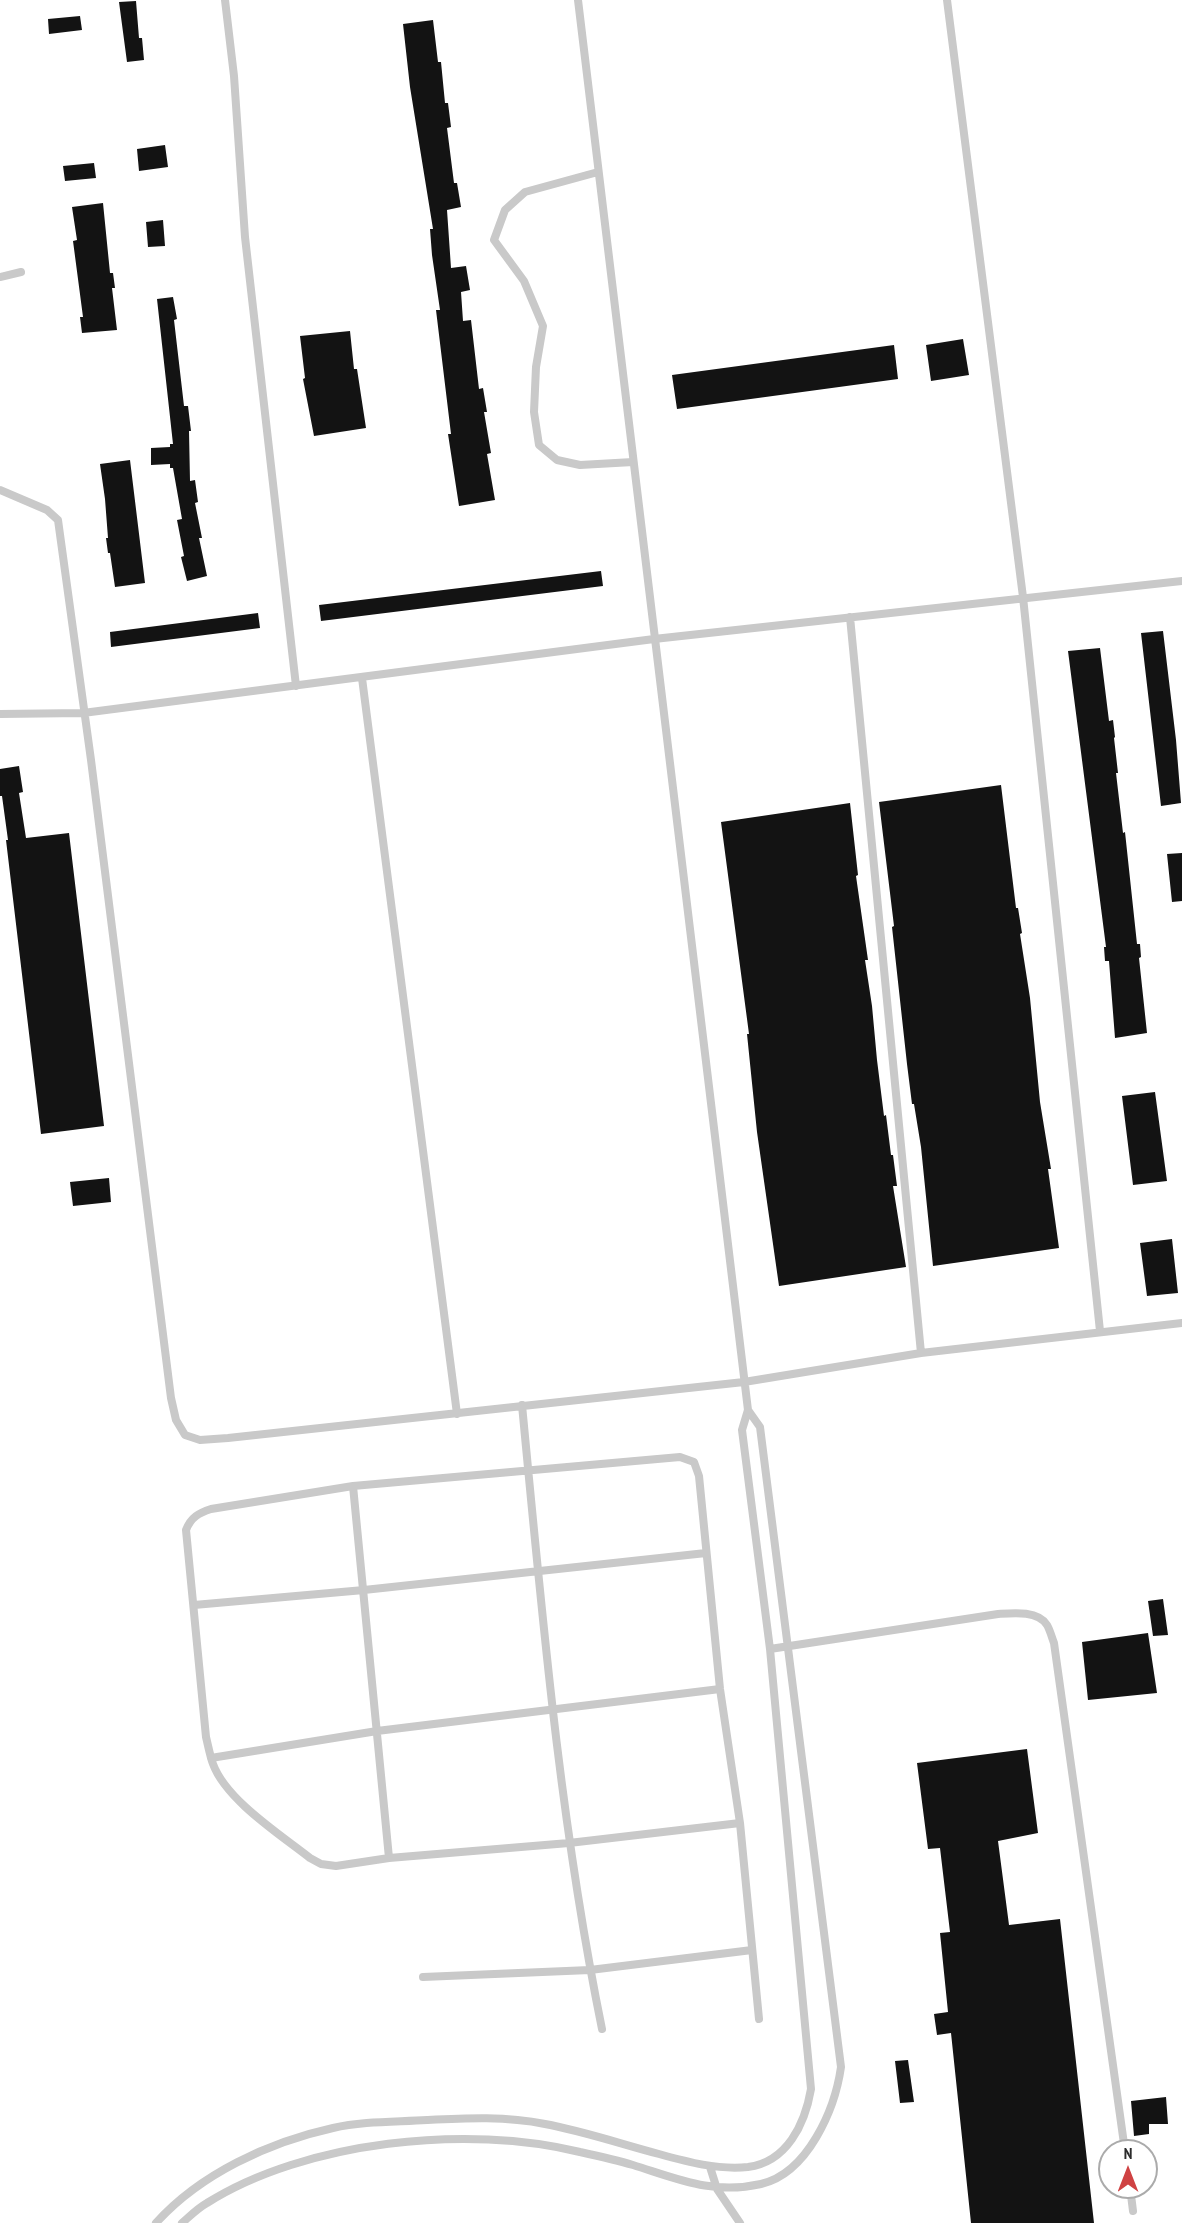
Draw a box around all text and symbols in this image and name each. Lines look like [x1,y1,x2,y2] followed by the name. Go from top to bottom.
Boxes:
[1098,2139,1158,2199] north arrow
[1124,2143,1132,2163] text: N

